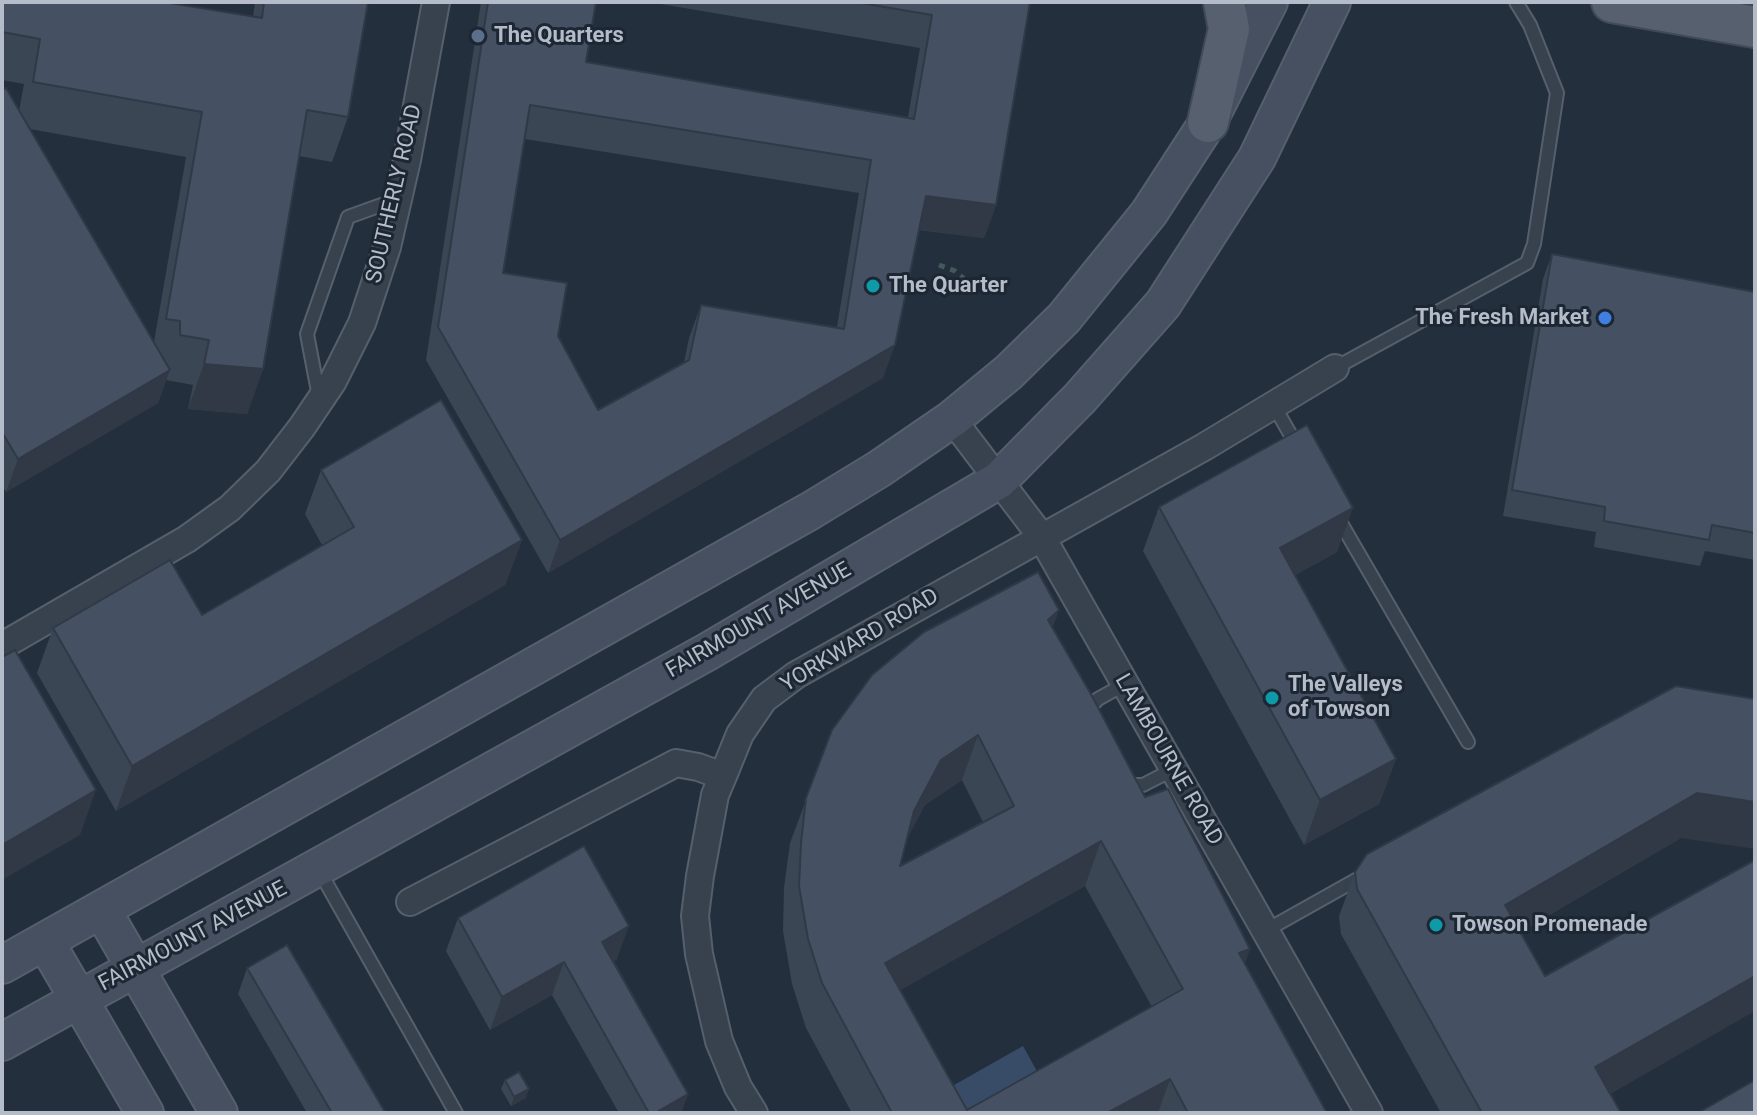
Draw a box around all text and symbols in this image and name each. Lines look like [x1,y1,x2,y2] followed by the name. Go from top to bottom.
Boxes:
[494,23,624,49] place label: The Quarters
[469,27,487,45] marker: The Quarters
[362,102,428,286] street label: SOUTHERLY ROAD
[889,273,1008,299] place label: The Quarter
[864,277,882,295] marker: The Quarter
[1415,305,1589,331] place label: The Fresh Market
[1596,309,1614,327] marker: The Fresh Market
[662,557,856,685] street label: FAIRMOUNT AVENUE
[776,583,944,699] street label: YORKWARD ROAD
[1108,670,1228,850] street label: LAMBOURNE ROAD
[1288,672,1403,724] place label: The Valleys of Towson
[1263,689,1281,707] marker: The Valleys of Towson
[94,876,292,998] street label: FAIRMOUNT AVENUE
[1452,912,1648,938] place label: Towson Promenade
[1427,916,1445,934] marker: Towson Promenade

